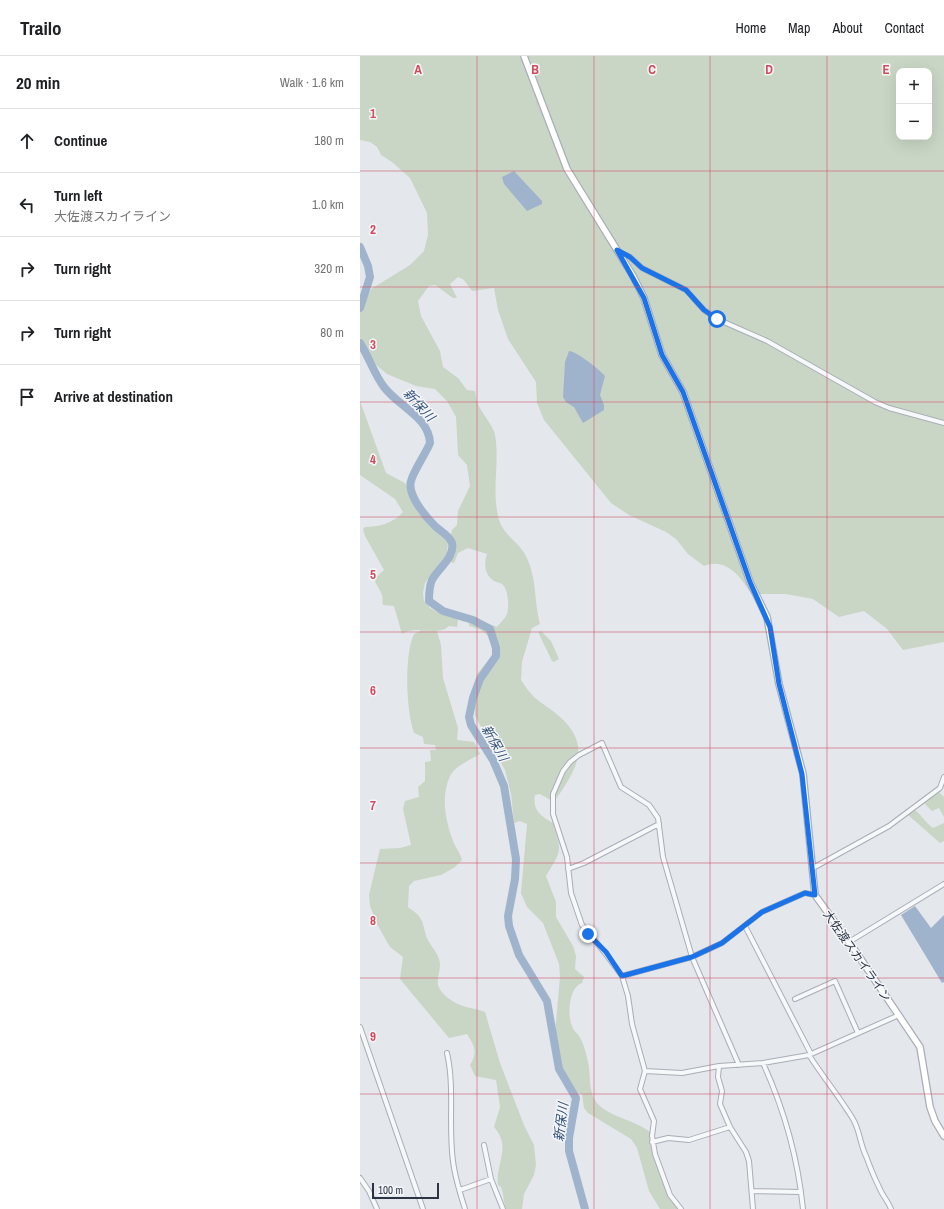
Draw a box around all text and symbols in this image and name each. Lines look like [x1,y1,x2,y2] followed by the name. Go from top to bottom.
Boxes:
[20,15,62,41] text: Trailo
[735,19,766,37] text: Home
[788,19,810,37] text: Map
[832,19,862,37] text: About
[884,19,924,37] text: Contact
[414,61,422,78] text: A
[531,61,539,78] text: B
[648,61,656,78] text: C
[765,61,773,78] text: D
[882,61,890,78] text: E
[896,68,932,140] map controls
[896,68,932,104] button: +
[16,71,60,94] text: 20 min
[280,74,344,91] text: Walk · 1.6 km
[896,104,932,140] button: −
[370,105,376,122] text: 1
[16,130,38,152] icon: ahead
[54,130,107,151] text: Continue
[314,132,344,149] text: 180 m
[54,185,102,206] text: Turn left
[16,194,38,216] icon: left
[312,196,344,213] text: 1.0 km
[54,208,171,225] text: 大佐渡スカイライン
[370,221,376,238] text: 2
[16,258,38,280] icon: right
[54,258,111,279] text: Turn right
[314,260,344,277] text: 320 m
[708,310,726,328] route start
[16,322,38,344] icon: right
[54,322,111,343] text: Turn right
[320,324,344,341] text: 80 m
[370,336,376,353] text: 3
[399,385,440,427] water label: 新保川
[16,386,38,408] icon: arrive
[54,386,173,407] text: Arrive at destination
[370,451,376,468] text: 4
[370,566,376,583] text: 5
[370,682,376,699] text: 6
[478,722,513,766] water label: 新保川
[370,797,376,814] text: 7
[819,907,895,1005] street label: 大佐渡スカイライン
[370,912,376,929] text: 8
[579,925,597,943] route end
[370,1028,376,1045] text: 9
[550,1100,572,1142] water label: 新保川
[372,1181,439,1200] scale bar
[378,1183,403,1197] text: 100 m

